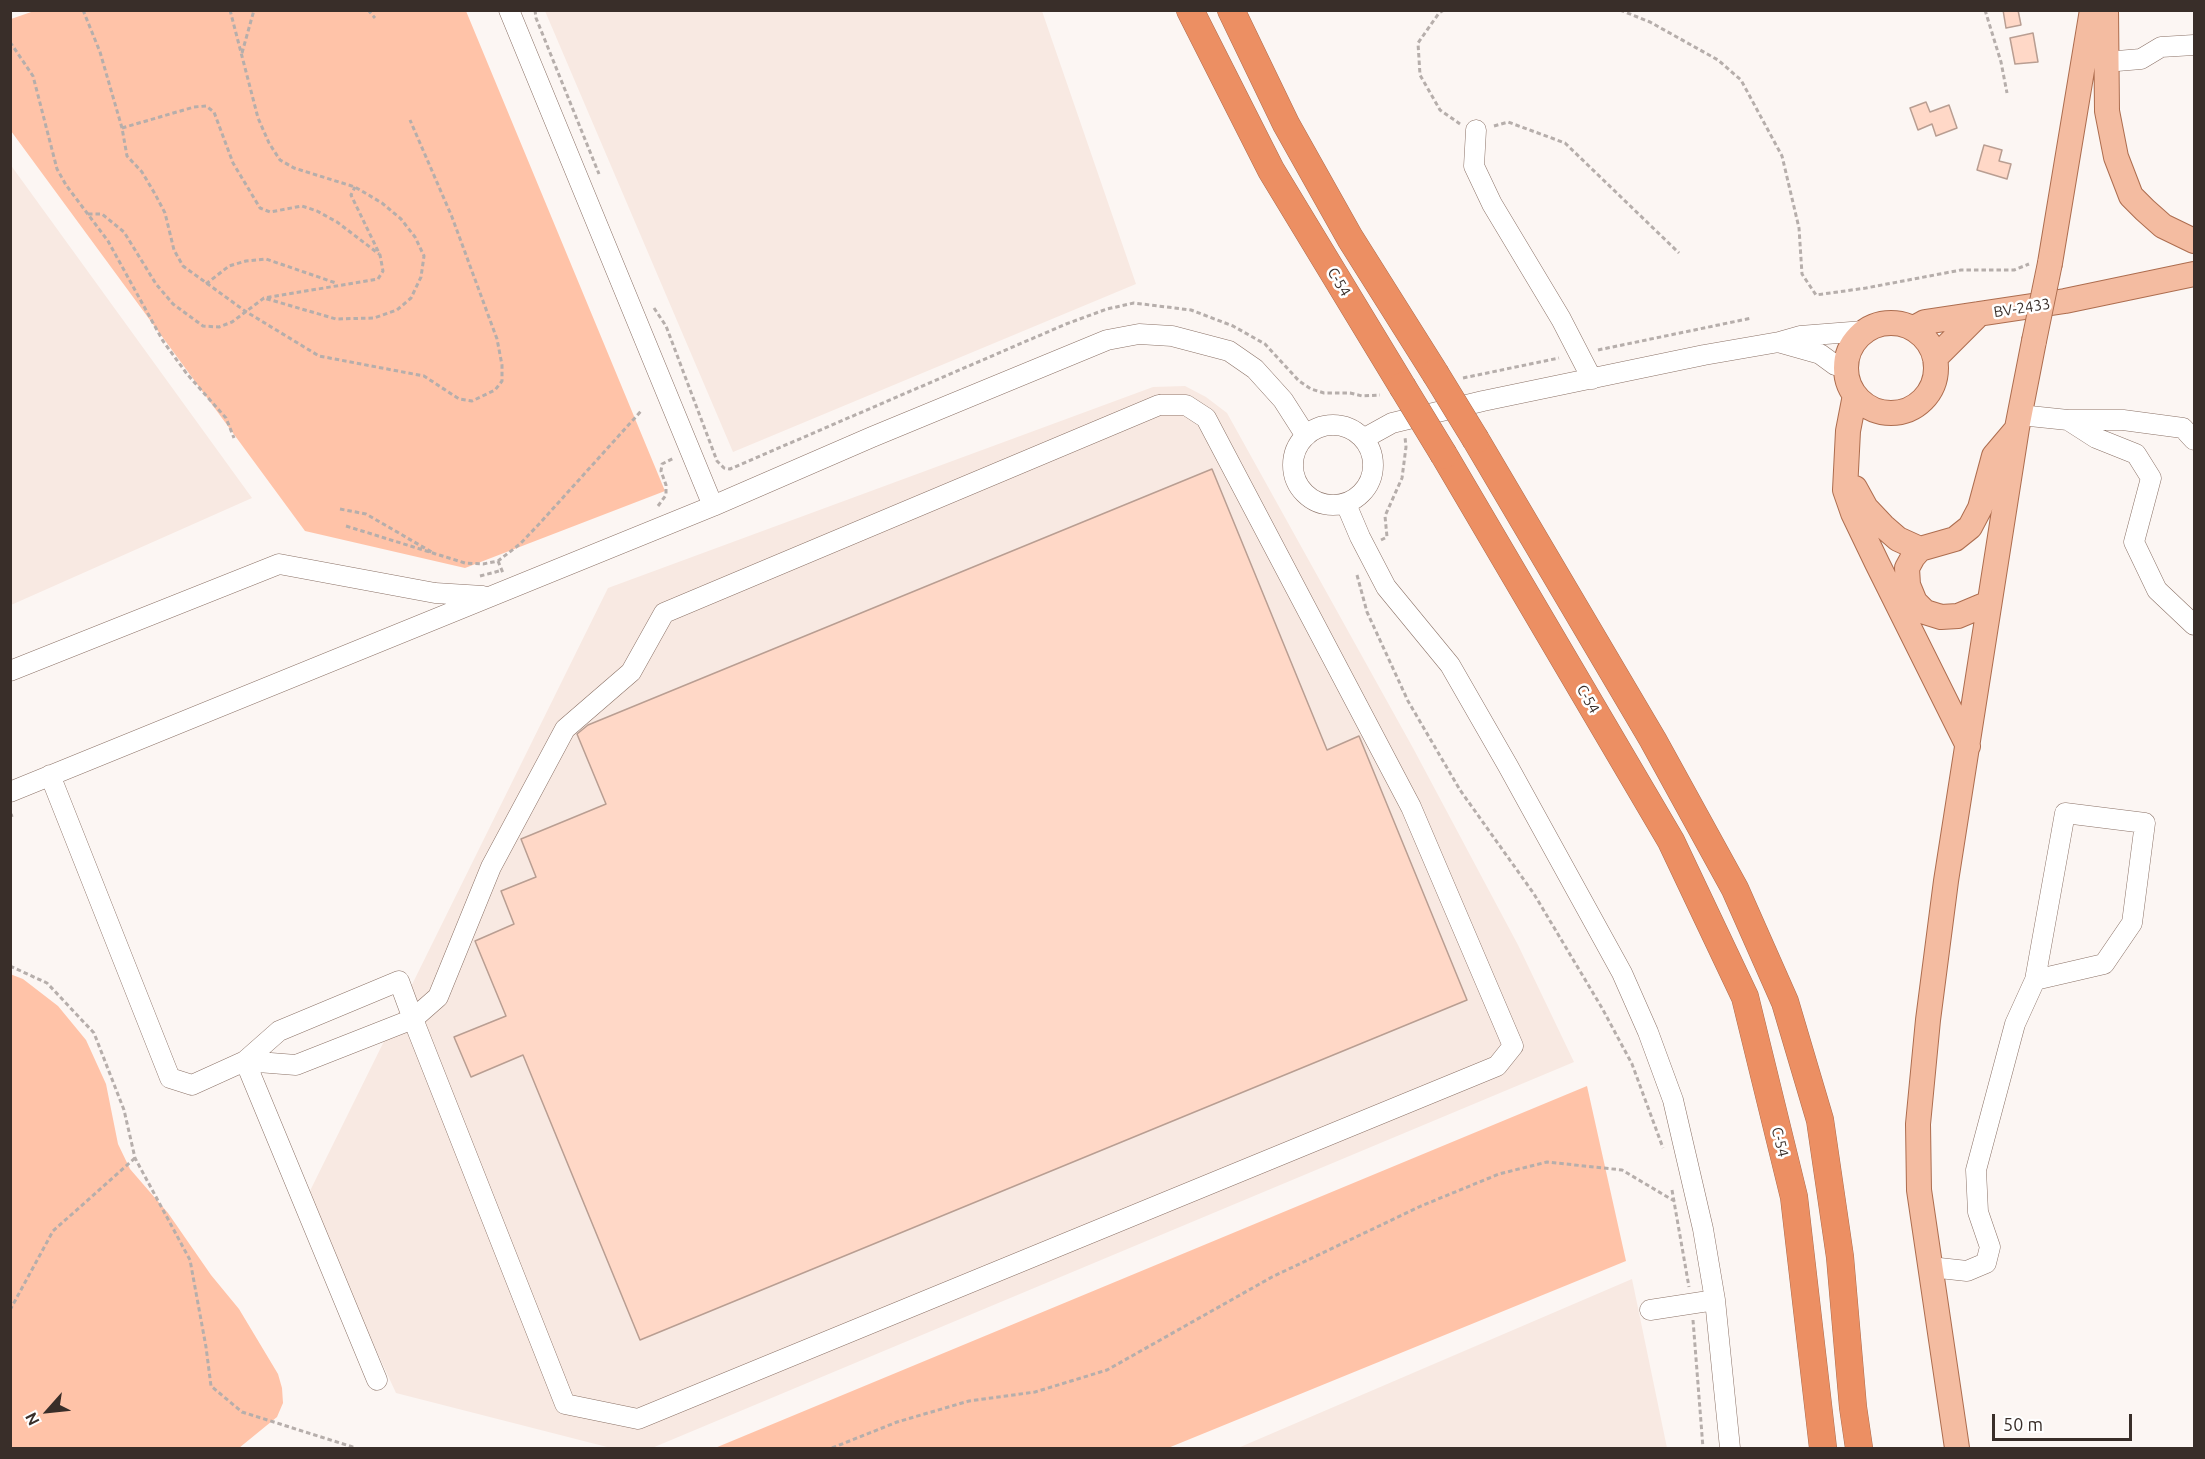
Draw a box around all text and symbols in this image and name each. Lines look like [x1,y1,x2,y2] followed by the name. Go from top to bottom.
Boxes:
[1324,264,1354,300] street label: C-54
[1992,295,2052,321] street label: BV-2433
[1573,681,1603,717] street label: C-54
[1768,1125,1792,1159] street label: C-54
[18,1381,78,1441] north arrow
[1995,1402,2134,1440] scale bar
[21,1410,43,1429] text: N
[2003,1414,2043,1434] text: 50 m

